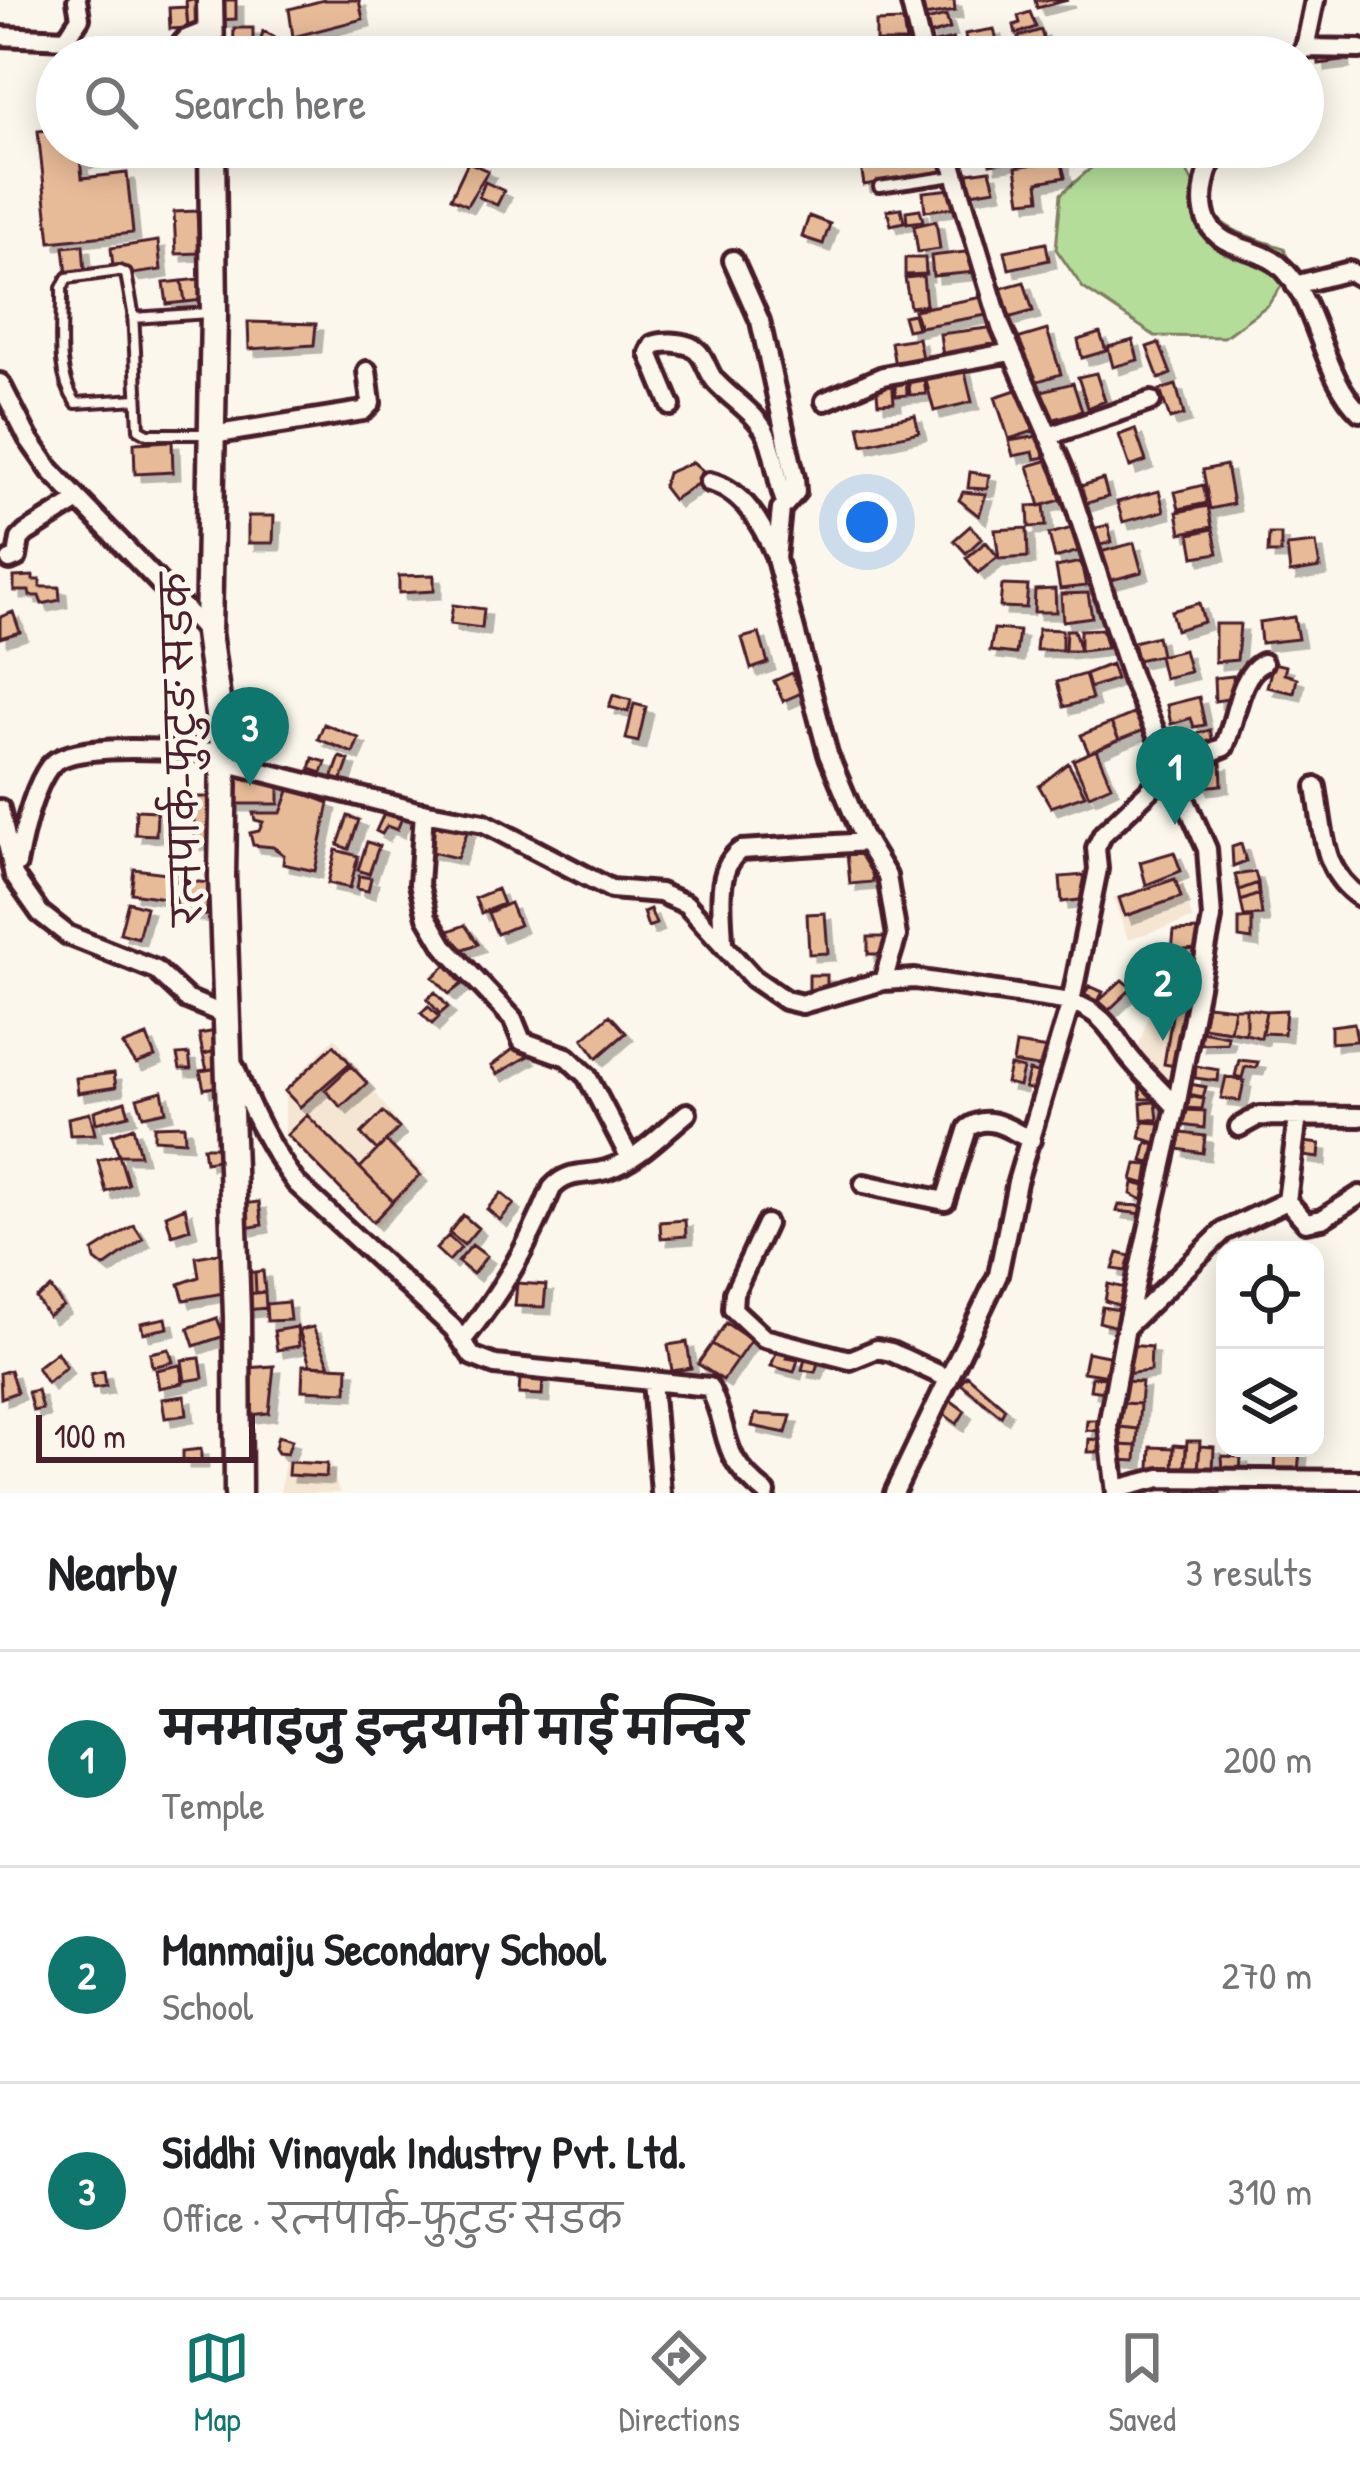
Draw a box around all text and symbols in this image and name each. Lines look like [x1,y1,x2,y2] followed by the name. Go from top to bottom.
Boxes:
[36,36,1324,168] search box
[78,69,144,135] icon: search
[174,72,366,133] text: Search here
[837,492,897,552] your location
[146,569,219,929] street label: रत्नपार्क-फुटुङ सडक
[211,687,289,786] pin: 3
[1136,726,1214,825] pin: 1
[1124,942,1202,1041] pin: 2
[1216,1241,1324,1457] map controls
[1216,1241,1324,1349] button: locate
[1216,1349,1324,1457] button: layers
[36,1409,255,1462] scale bar
[54,1414,126,1458] text: 100 m
[48,1537,178,1606] text: Nearby
[1186,1545,1312,1598] text: 3 results
[162,1697,747,1758] text: मनमाइजु इन्द्रयानी माई मन्दिर
[80,1732,94,1785] text: 1
[1223,1732,1312,1785] text: 200 m
[162,1778,265,1831] text: Temple
[162,1918,606,1979] text: Manmaiju Secondary School
[78,1948,96,2001] text: 2
[1221,1948,1312,2001] text: 270 m
[162,1979,253,2032] text: School
[162,2121,687,2182] text: Siddhi Vinayak Industry Pvt. Ltd.
[78,2164,96,2217] text: 3
[1227,2164,1312,2217] text: 310 m
[162,2191,622,2244] text: Office · रत्नपार्क-फुटुङ सडक
[184,2325,250,2441] tab: Map
[619,2325,740,2441] tab: Directions
[1108,2325,1176,2441] tab: Saved

